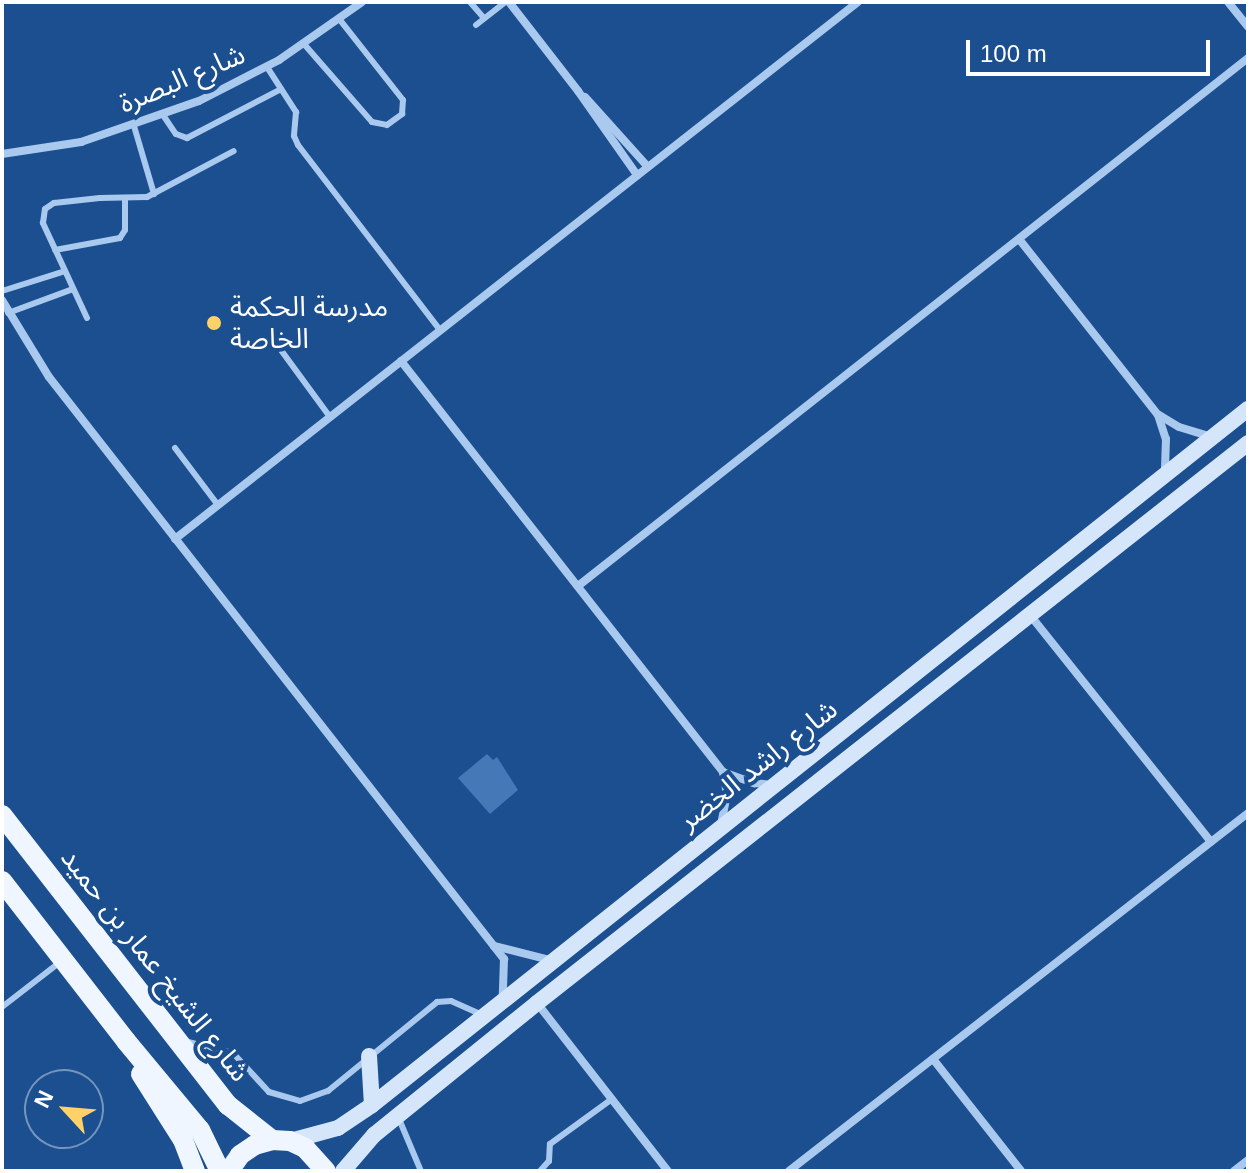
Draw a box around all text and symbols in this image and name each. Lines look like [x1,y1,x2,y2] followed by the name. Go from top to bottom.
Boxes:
[970,24,1214,74] scale bar
[114,37,250,121] street label: شارع البصرة
[980,40,1047,67] text: 100 m
[230,290,388,356] place label: مدرسة الحكمة الخاصة
[205,314,223,332] marker: مدرسة الحكمة الخاصة
[672,692,844,838] street label: شارع راشد الخضر
[53,842,257,1088] street label: شارع الشيخ عمار بن حميد
[24,1069,104,1149] north arrow
[29,1087,58,1112] text: N

